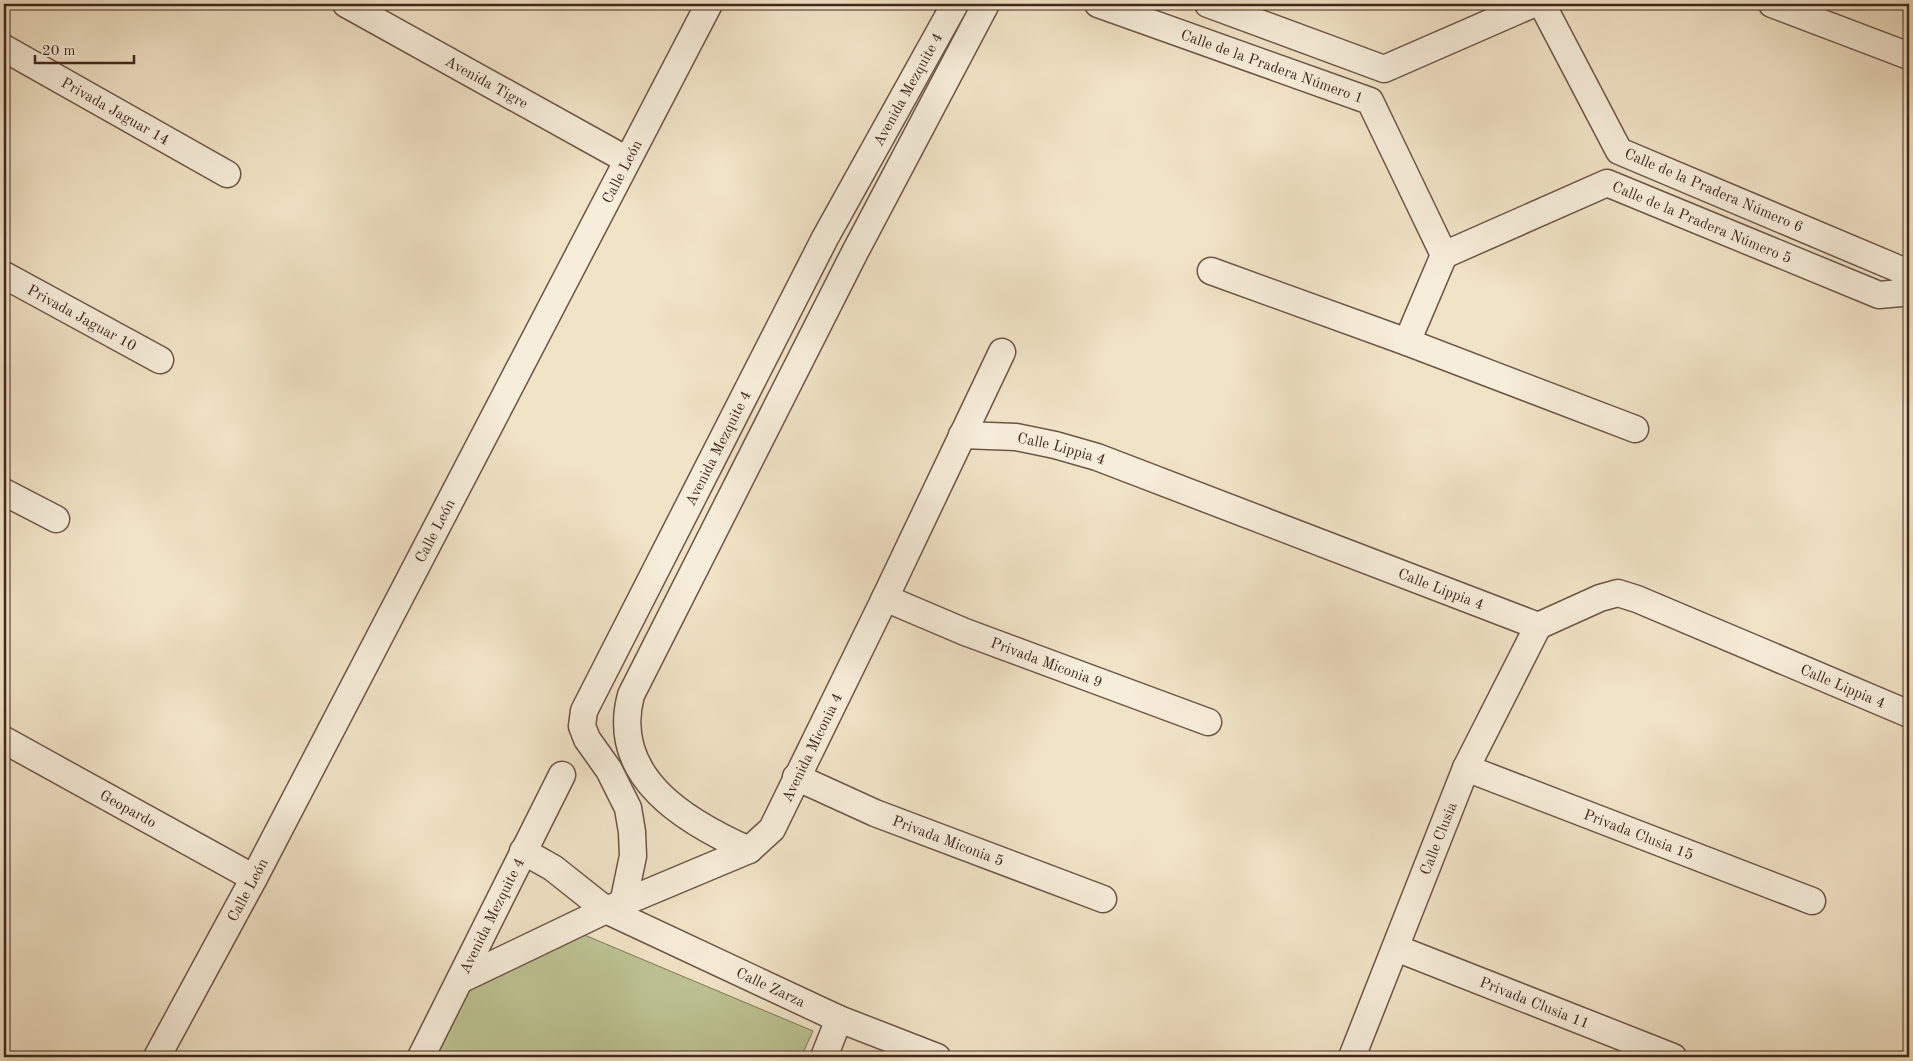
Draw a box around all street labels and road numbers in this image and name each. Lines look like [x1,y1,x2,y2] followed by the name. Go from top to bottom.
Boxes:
[1179,28,1365,107] street label: Calle de la Pradera Número 1
[872,31,946,149] street label: Avenida Mezquite 4
[442,55,530,112] street label: Avenida Tigre
[58,76,171,149] street label: Privada Jaguar 14
[600,138,646,206] street label: Calle León
[1622,147,1805,236] street label: Calle de la Pradera Número 6
[1610,180,1793,267] street label: Calle de la Pradera Número 5
[24,283,138,355] street label: Privada Jaguar 10
[684,389,755,509] street label: Avenida Mezquite 4
[1016,431,1107,469] street label: Calle Lippia 4
[413,497,459,566] street label: Calle León
[1395,567,1486,614] street label: Calle Lippia 4
[988,636,1104,691] street label: Privada Miconia 9
[1798,663,1887,712] street label: Calle Lippia 4
[780,691,846,805] street label: Avenida Miconia 4
[97,788,158,831] street label: Geopardo
[1419,800,1461,877] street label: Calle Clusia
[1581,808,1695,864] street label: Privada Clusia 15
[890,814,1005,870] street label: Privada Miconia 5
[458,856,528,977] street label: Avenida Mezquite 4
[226,857,272,925] street label: Calle León
[733,966,807,1011] street label: Calle Zarza
[1477,976,1591,1032] street label: Privada Clusia 11

